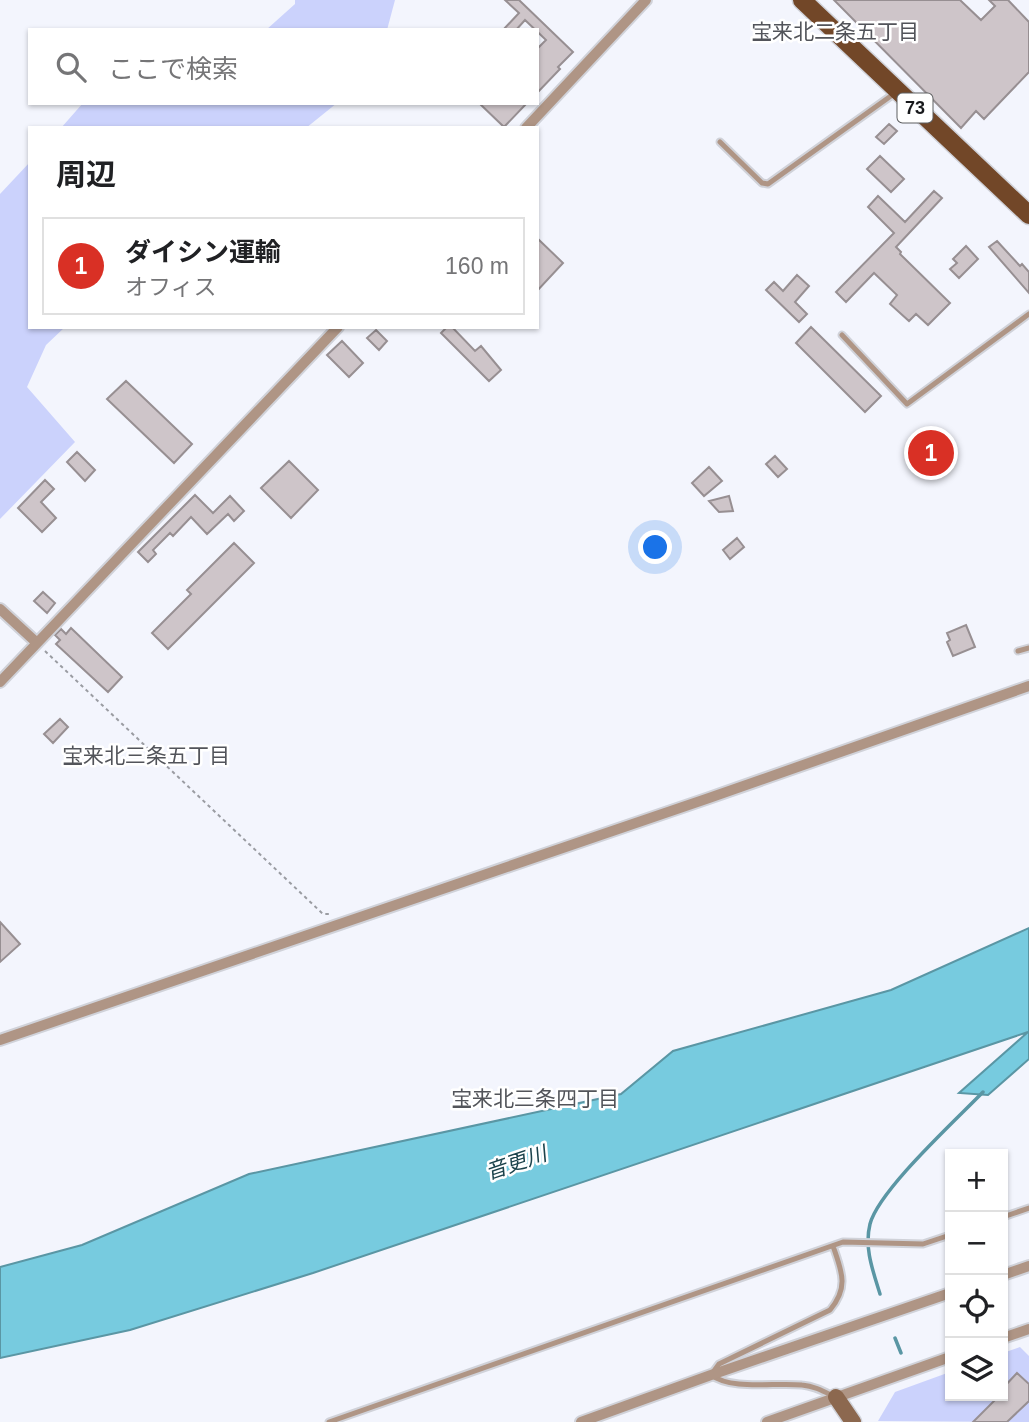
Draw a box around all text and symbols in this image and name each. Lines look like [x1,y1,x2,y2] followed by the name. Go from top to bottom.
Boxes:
[751,20,919,43] district label: 宝来北二条五丁目
[28,28,539,105] search box
[52,48,90,86] icon: search
[108,54,238,84] text: ここで検索
[898,94,932,122] road number: 73
[56,158,116,191] text: 周辺
[125,237,281,267] text: ダイシン運輸
[75,253,87,279] text: 1
[445,253,509,279] text: 160 m
[125,274,217,300] text: オフィス
[908,427,954,479] pin: 1
[638,530,672,564] your location
[62,744,230,767] district label: 宝来北三条五丁目
[451,1087,619,1110] district label: 宝来北三条四丁目
[482,1141,551,1184] water label: 音更川
[945,1149,1008,1401] map controls
[945,1149,1008,1212] button: +
[945,1212,1008,1275] button: −
[945,1275,1008,1338] button: locate
[945,1338,1008,1401] button: layers

